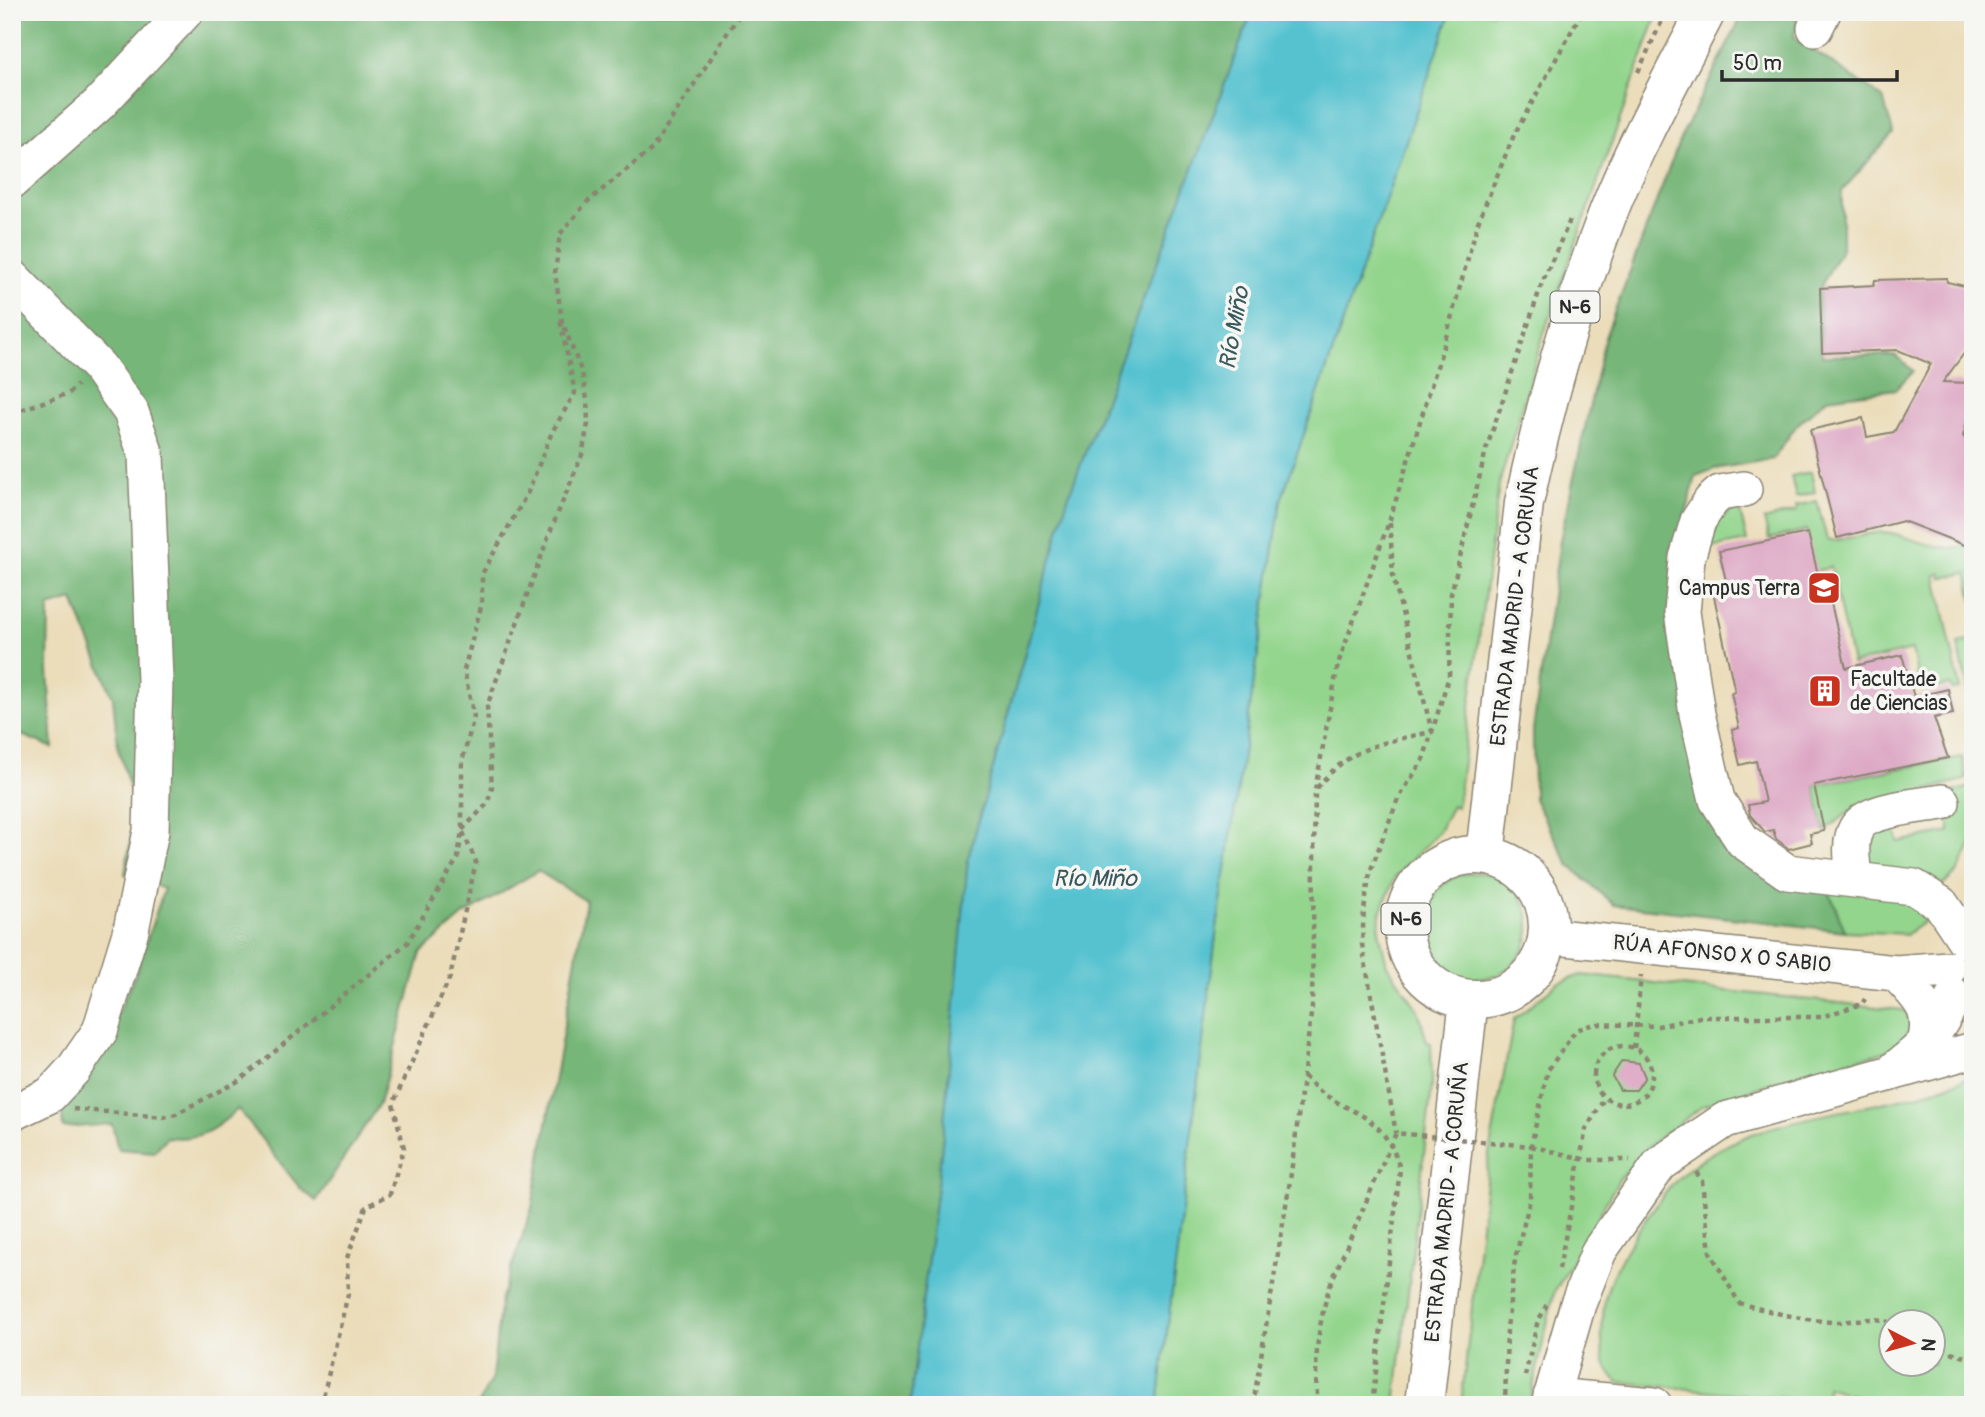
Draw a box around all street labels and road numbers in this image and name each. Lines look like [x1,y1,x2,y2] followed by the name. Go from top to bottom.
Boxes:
[1550,292,1600,322] road number: N-6
[1484,464,1546,748] street label: ESTRADA MADRID - A CORUÑA
[1382,903,1430,934] road number: N-6
[1612,929,1832,979] street label: RÚA AFONSO X O SABIO
[1419,1060,1475,1344] street label: ESTRADA MADRID - A CORUÑA

